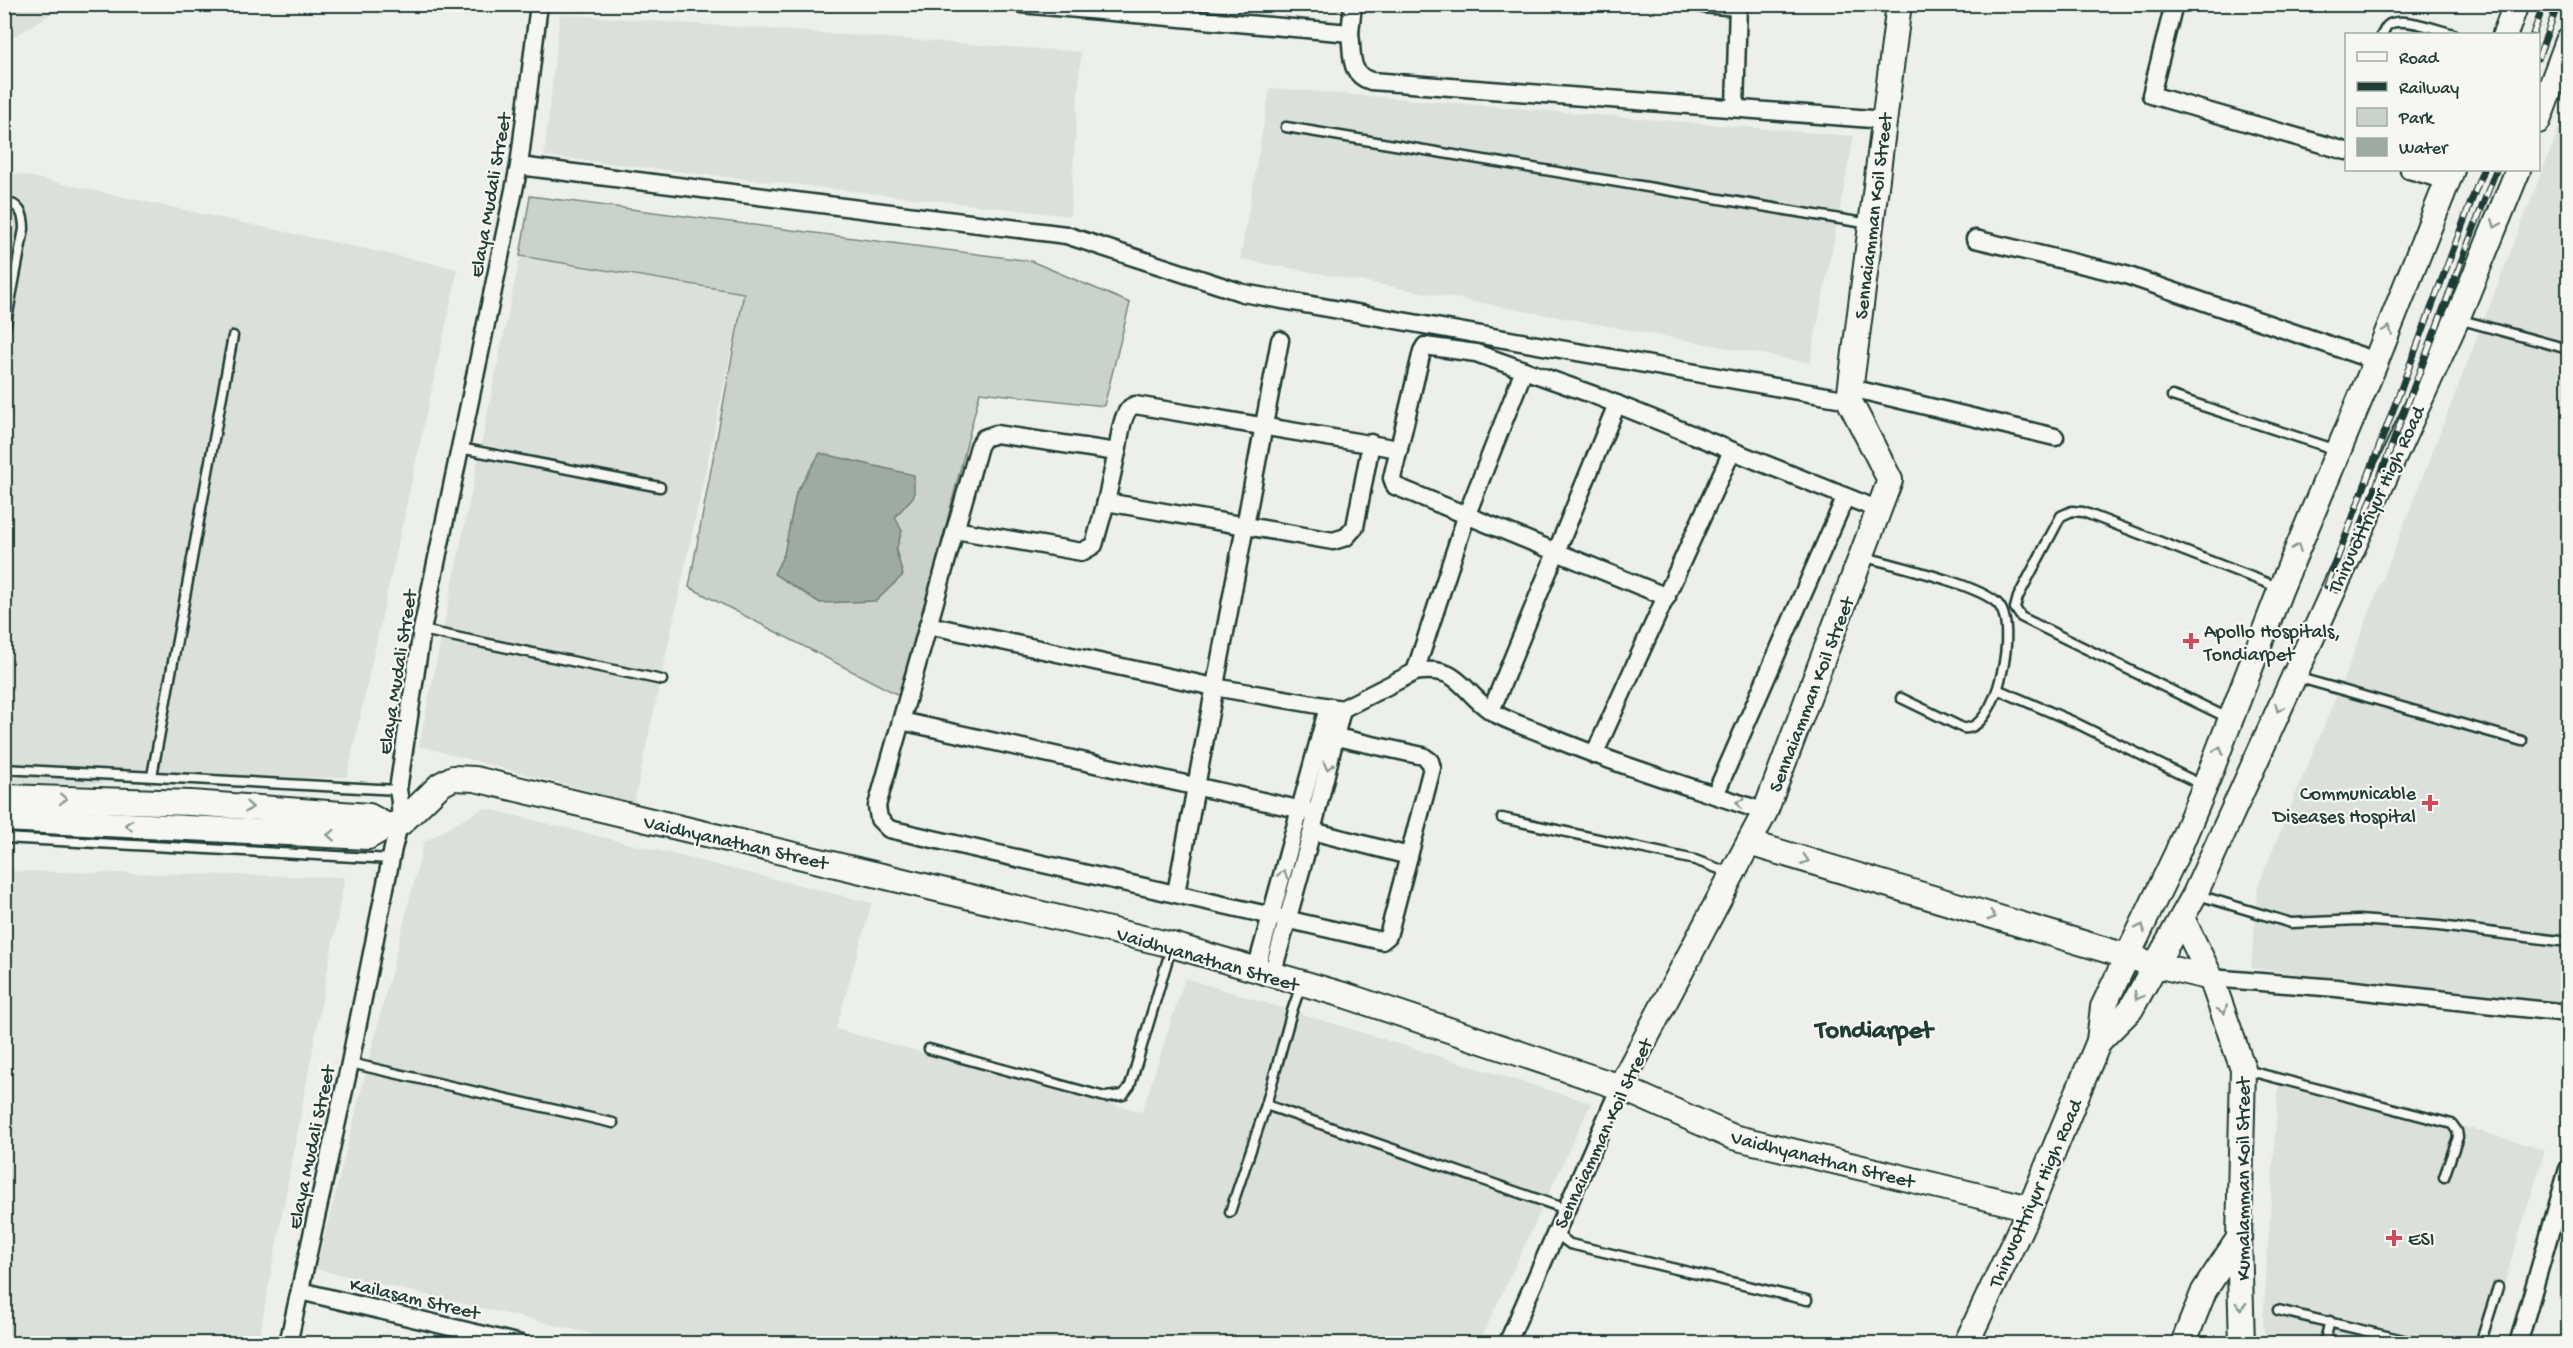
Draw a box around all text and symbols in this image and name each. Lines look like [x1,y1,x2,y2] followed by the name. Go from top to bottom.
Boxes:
[2345,33,2540,171] legend
[2399,49,2440,70] text: Road
[2399,79,2459,100] text: Railway
[2398,109,2435,130] text: Park
[467,110,519,280] street label: Elaya Mudali Street
[1851,110,1900,321] street label: Sennaiamman Koil Street
[2399,139,2449,160] text: Water
[2491,217,2503,228] one-way arrow
[2381,325,2393,336] one-way arrow
[2324,401,2433,598] street label: Thiruvottriyur High Road
[2290,544,2302,555] one-way arrow
[375,587,424,757] street label: Elaya Mudali Street
[1765,593,1862,796] street label: Sennaiamman Koil Street
[2203,622,2341,668] place label: Apollo Hospitals, Tondiarpet
[2182,632,2200,650] marker: Apollo Hospitals, Tondiarpet
[2274,702,2286,713] one-way arrow
[2212,745,2224,756] one-way arrow
[1323,760,1335,771] one-way arrow
[2271,784,2417,830] place label: Communicable Diseases Hospital
[58,792,67,805] one-way arrow
[2421,794,2439,812] marker: Communicable Diseases Hospital
[1735,798,1746,810] one-way arrow
[244,801,253,814] one-way arrow
[640,812,831,877] street label: Vaidhyanathan Street
[125,818,134,831] one-way arrow
[327,828,336,841] one-way arrow
[1799,853,1810,865] one-way arrow
[1276,869,1288,880] one-way arrow
[1986,909,1997,921] one-way arrow
[1112,924,1302,999] street label: Vaidhyanathan Street
[2133,924,2145,935] one-way arrow
[2134,990,2145,1000] one-way arrow
[2215,1004,2228,1015] one-way arrow
[1813,1017,1935,1048] district label: Tondiarpet
[1551,1034,1660,1233] street label: Sennaiamman Koil Street
[285,1062,342,1232] street label: Elaya Mudali Street
[2234,1076,2257,1281] street label: Kumalamman Koil Street
[1985,1095,2090,1293] street label: Thiruvottriyur High Road
[1727,1127,1918,1196] street label: Vaidhyanathan Street
[2385,1229,2403,1247] marker: ESI
[2408,1230,2435,1253] place label: ESI
[347,1274,483,1327] street label: Kailasam Street
[2235,1302,2247,1311] one-way arrow

